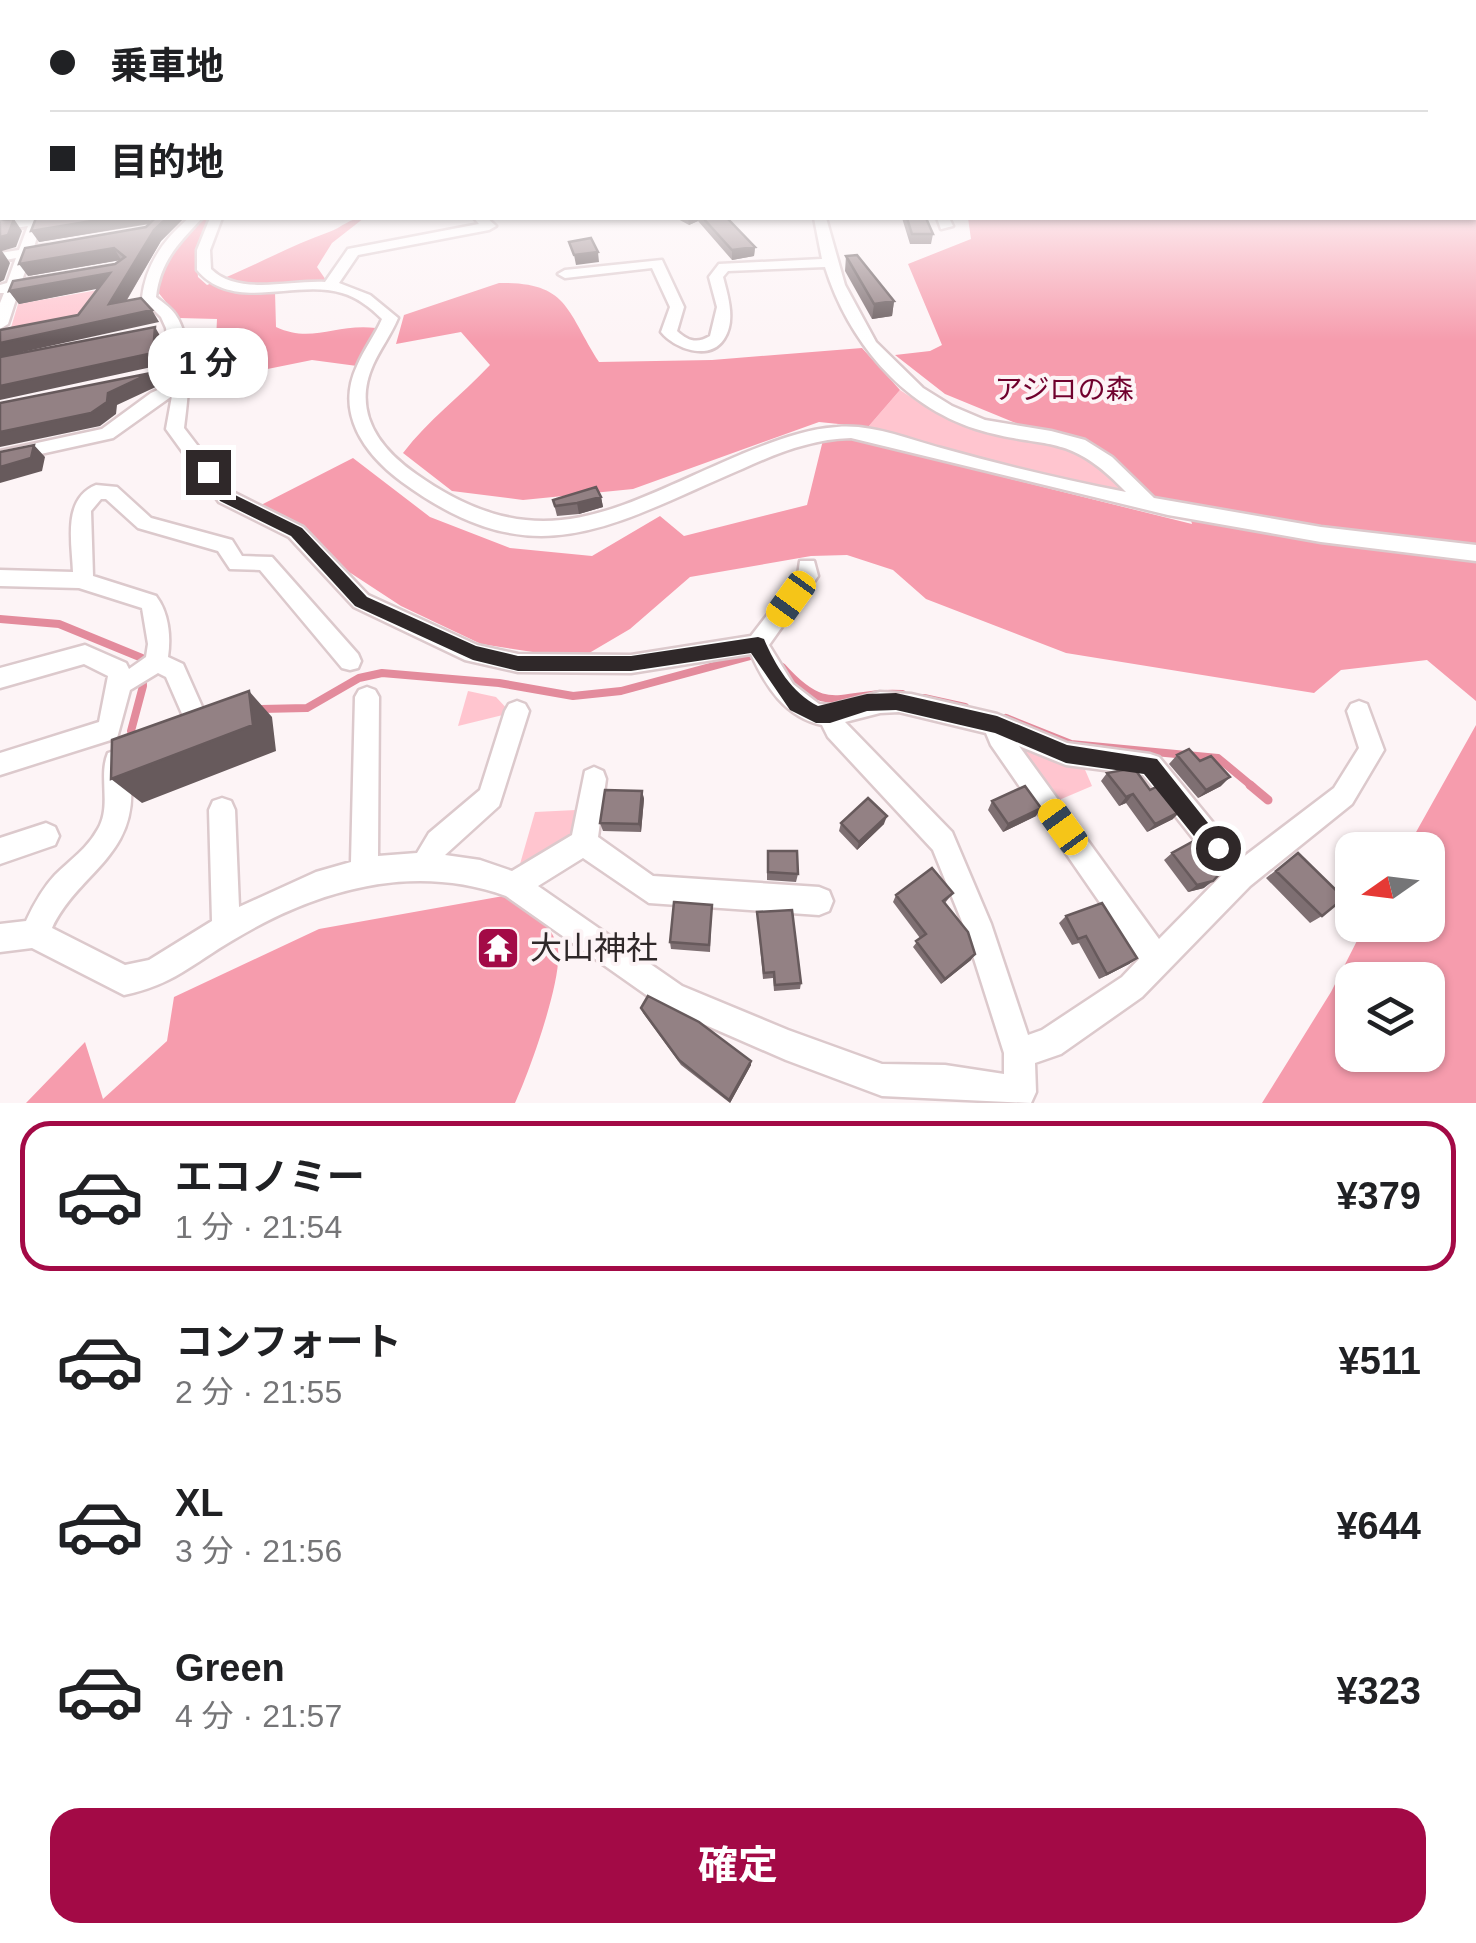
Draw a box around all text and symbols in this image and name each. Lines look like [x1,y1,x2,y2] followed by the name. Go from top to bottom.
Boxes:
[110,45,224,87] text: 乗車地
[110,141,224,183] text: 目的地
[148,327,268,397] callout: 1 分
[179,345,237,381] text: 1 分
[995,374,1133,405] park label: アジロの森
[186,450,231,495] route end
[761,566,821,632] car
[1033,794,1093,860] car
[1196,826,1241,871] route start
[1335,832,1445,942] north arrow
[1335,832,1445,1072] map controls
[475,925,521,971] temple icon: 大山神社
[530,930,658,966] place label: 大山神社
[1335,962,1445,1072] button: layers
[55,1151,145,1241] icon: car
[175,1156,365,1198] text: エコノミー
[1336,1175,1421,1217] text: ¥379
[175,1209,342,1245] text: 1 分 · 21:54
[55,1316,145,1406] icon: car
[175,1321,402,1363] text: コンフォート
[1339,1340,1421,1382] text: ¥511
[175,1374,342,1410] text: 2 分 · 21:55
[55,1481,145,1571] icon: car
[175,1482,224,1524] text: XL
[1336,1505,1421,1547] text: ¥644
[175,1533,342,1569] text: 3 分 · 21:56
[55,1646,145,1736] icon: car
[175,1647,285,1689] text: Green
[1336,1670,1421,1712] text: ¥323
[175,1698,342,1734] text: 4 分 · 21:57
[50,1808,1426,1923] button: 確定

